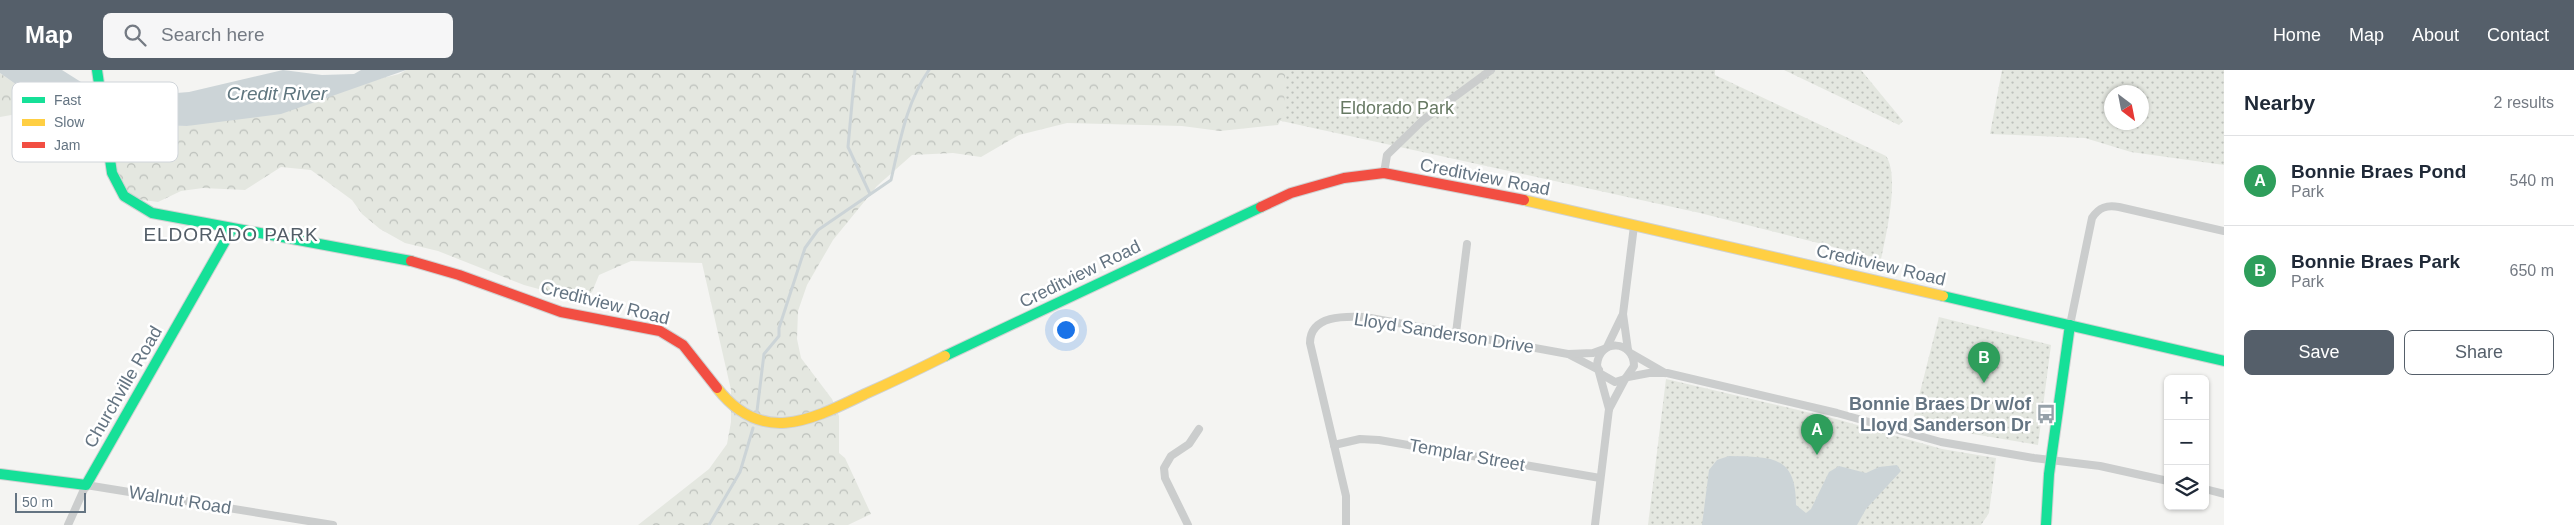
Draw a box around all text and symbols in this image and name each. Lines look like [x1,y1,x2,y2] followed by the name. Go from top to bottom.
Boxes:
[103,13,453,58] search box
[25,21,73,48] text: Map
[121,21,149,49] icon: search
[161,24,265,45] text: Search here
[2273,25,2321,45] text: Home
[2349,25,2384,45] text: Map
[2412,25,2459,45] text: About
[2487,25,2549,45] text: Contact
[12,82,178,162] legend
[227,83,328,104] water label: Credit River
[2104,85,2149,130] north arrow
[2244,91,2315,114] text: Nearby
[54,92,81,108] text: Fast
[2494,94,2554,111] text: 2 results
[1340,98,1455,118] park label: Eldorado Park
[54,114,85,130] text: Slow
[54,137,80,153] text: Jam
[1418,155,1552,199] street label: Creditview Road
[2291,161,2466,182] text: Bonnie Braes Pond
[2254,172,2266,189] text: A
[2510,172,2554,189] text: 540 m
[2291,183,2324,200] text: Park
[143,224,319,245] district label: ELDORADO PARK
[1016,236,1144,312] street label: Creditview Road
[1814,240,1948,290] street label: Creditview Road
[2291,251,2460,272] text: Bonnie Braes Park
[2254,262,2266,279] text: B
[2510,262,2554,279] text: 650 m
[2291,273,2324,290] text: Park
[539,277,671,329] street label: Creditview Road
[1353,309,1535,357] street label: Lloyd Sanderson Drive
[1053,317,1079,343] your location
[80,323,166,451] street label: Churchville Road
[2244,330,2394,375] button: Save
[2404,330,2554,375] button: Share
[1968,342,2000,383] pin: B
[2164,375,2209,510] map controls
[2164,375,2209,420] button: +
[1849,394,2032,435] place label: Bonnie Braes Dr w/of Lloyd Sanderson Dr
[2035,403,2057,425] bus stop icon: Bonnie Braes Dr w/of Lloyd Sanderson Dr
[1801,414,1833,455] pin: A
[2164,420,2209,465] button: −
[1408,435,1526,475] street label: Templar Street
[2164,465,2209,510] button: layers
[127,482,233,518] street label: Walnut Road
[15,490,86,513] scale bar
[22,494,53,510] text: 50 m

